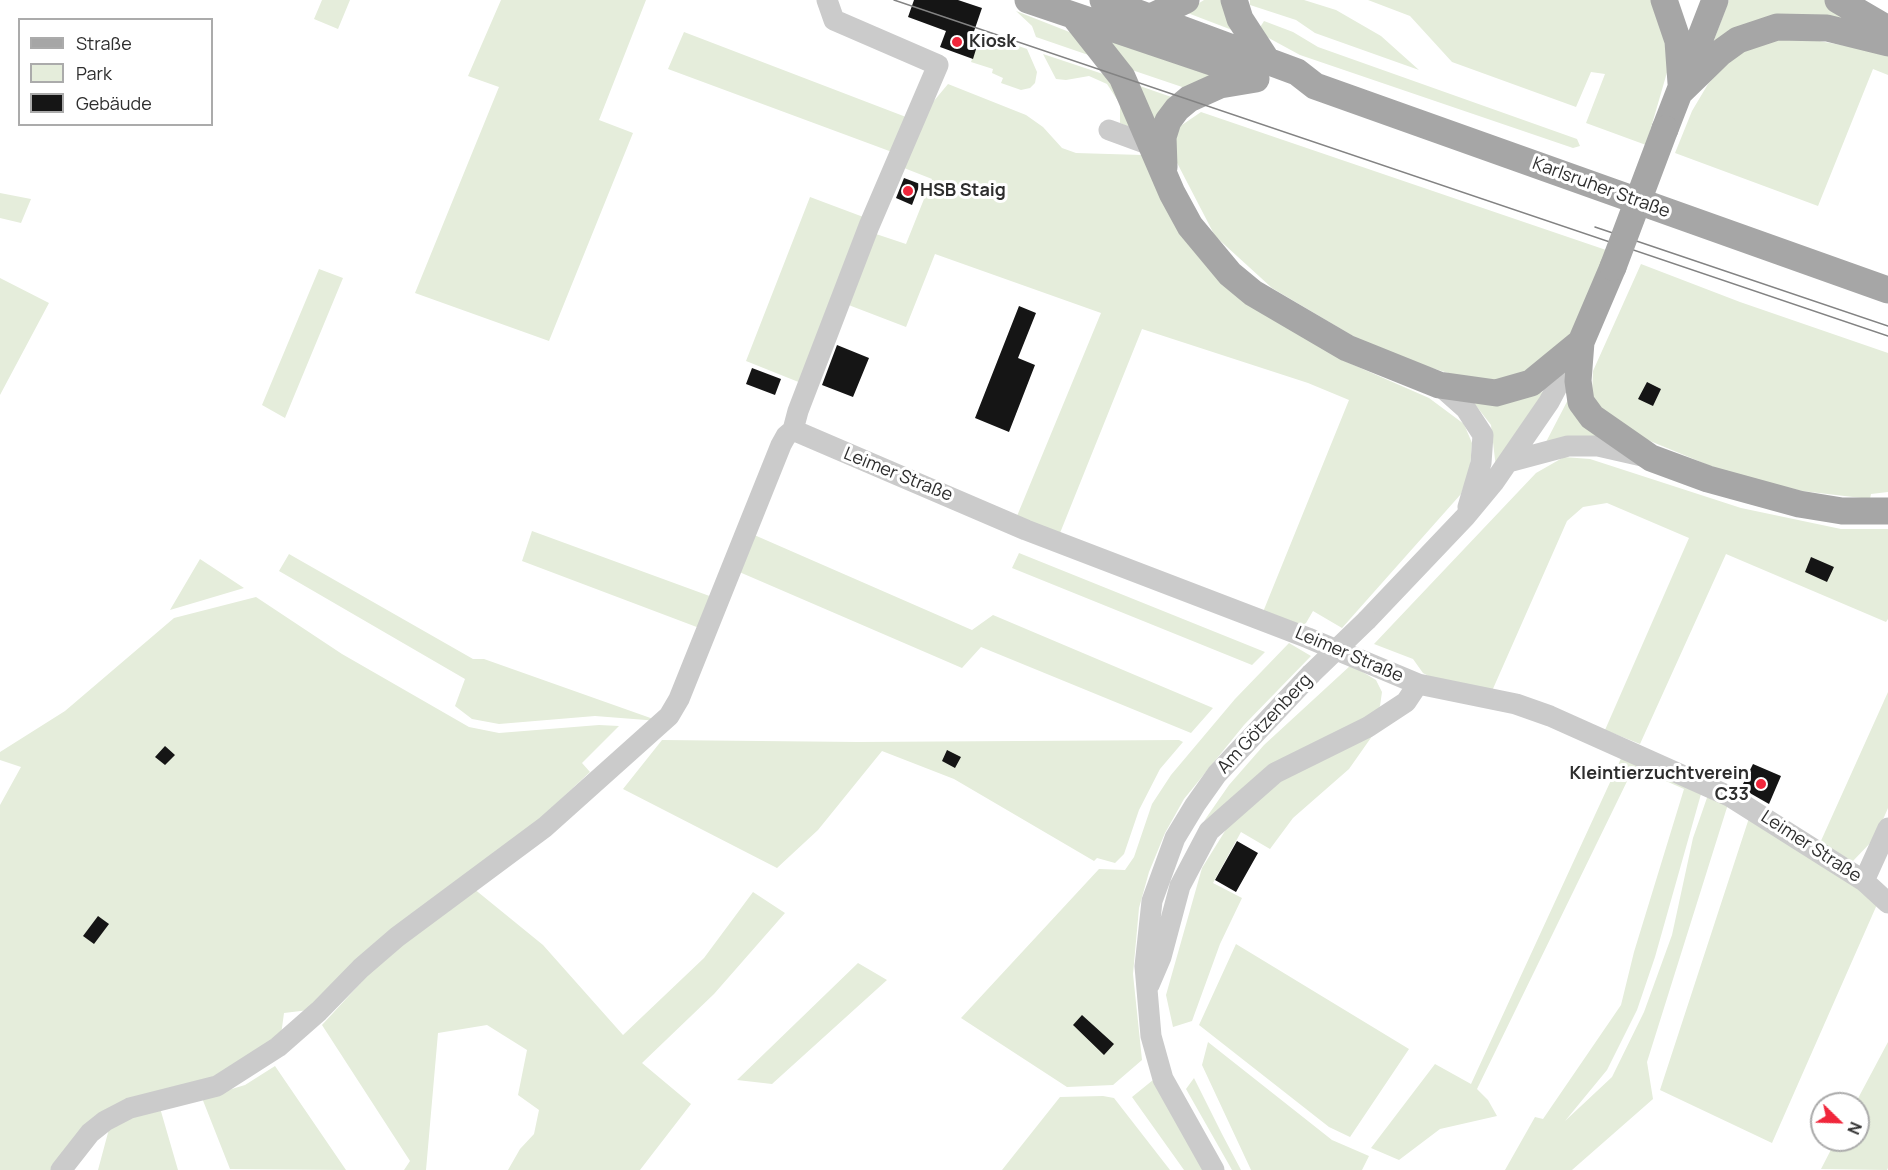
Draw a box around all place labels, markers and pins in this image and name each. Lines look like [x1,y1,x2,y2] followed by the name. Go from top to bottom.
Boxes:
[969,31,1016,53] place label: Kiosk
[950,35,964,49] marker: Kiosk
[920,180,1006,202] place label: HSB Staig
[901,184,915,198] marker: HSB Staig
[1569,763,1749,806] place label: Kleintierzuchtverein C33
[1754,777,1768,791] marker: Kleintierzuchtverein C33

